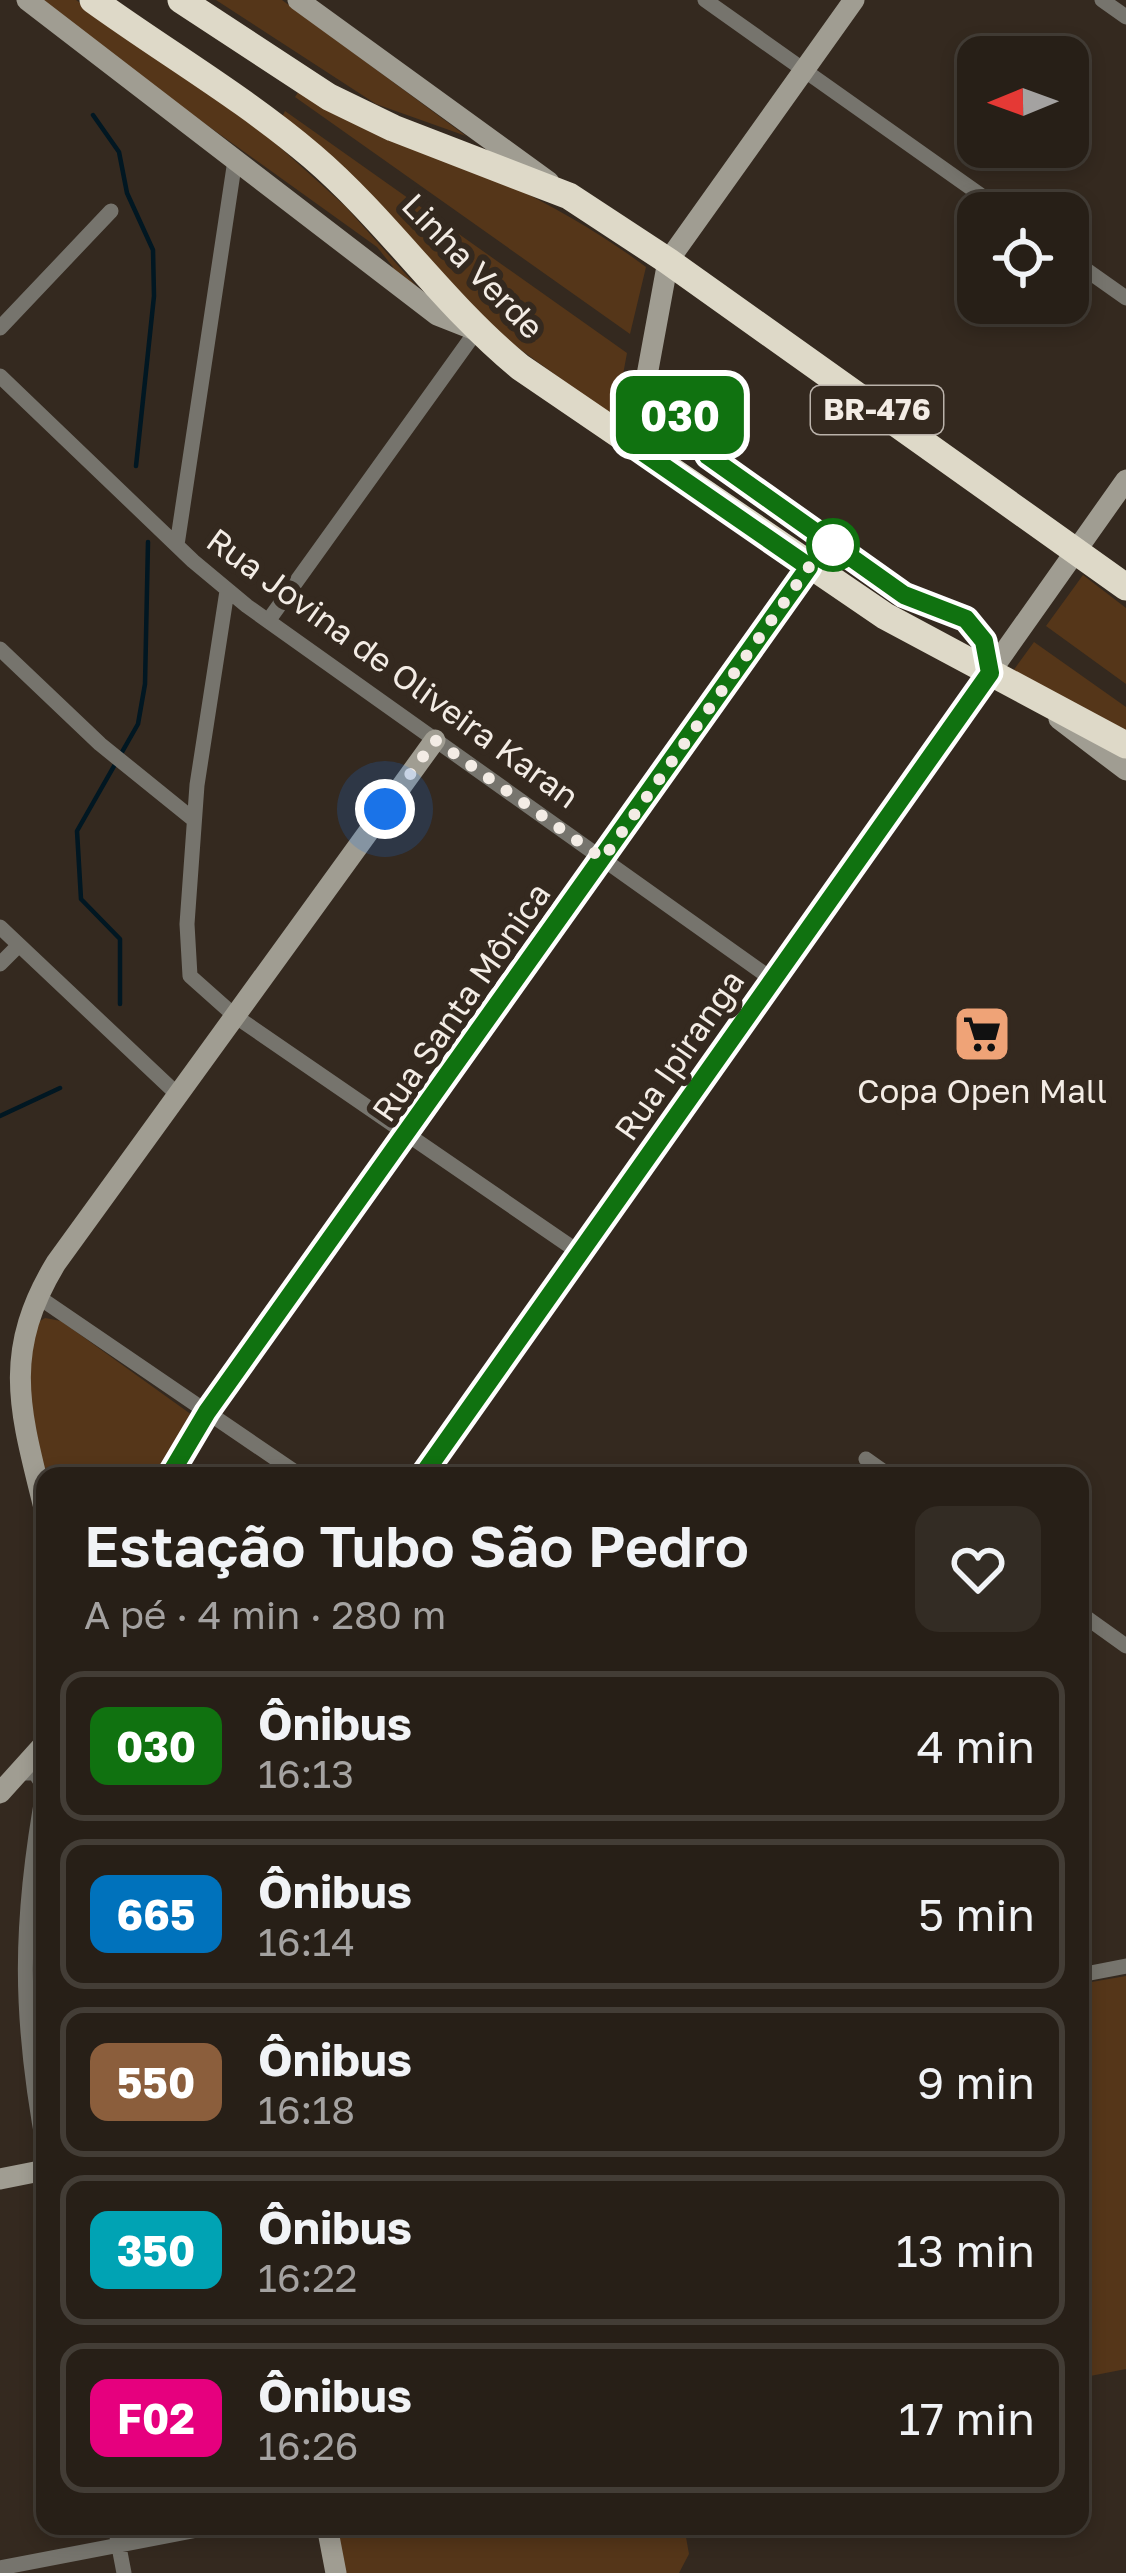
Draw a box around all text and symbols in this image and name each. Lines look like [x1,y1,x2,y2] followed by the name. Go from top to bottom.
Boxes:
[957,36,1089,168] north arrow
[957,36,1089,324] map controls
[395,185,552,346] street label: Linha Verde
[957,192,1089,324] button: locate
[611,376,749,454] line badge: 030
[811,386,943,434] road number: BR-476
[640,390,720,440] text: 030
[200,520,587,816] street label: Rua Jovina de Oliveira Karan
[808,520,858,570] unlabelled marker
[355,779,415,839] your location
[364,875,558,1129] street label: Rua Santa Mônica
[606,962,752,1147] street label: Rua Ipiranga
[951,1003,1013,1065] supermarket icon: Copa Open Mall
[857,1071,1107,1110] place label: Copa Open Mall
[915,1506,1041,1632] button: heart
[84,1511,749,1580] text: Estação Tubo São Pedro
[84,1591,446,1638] text: A pé · 4 min · 280 m
[258,1696,412,1750] text: Ônibus
[917,1719,1035,1773] text: 4 min
[116,1721,196,1771] text: 030
[258,1750,354,1797] text: 16:13
[258,1864,412,1918] text: Ônibus
[918,1887,1035,1941] text: 5 min
[117,1889,195,1939] text: 665
[258,1918,355,1965] text: 16:14
[258,2032,412,2086] text: Ônibus
[917,2055,1035,2109] text: 9 min
[117,2057,195,2107] text: 550
[258,2086,355,2133] text: 16:18
[258,2200,412,2254] text: Ônibus
[896,2223,1035,2277] text: 13 min
[117,2225,195,2275] text: 350
[258,2254,357,2301] text: 16:22
[258,2368,412,2422] text: Ônibus
[899,2391,1035,2445] text: 17 min
[117,2393,195,2443] text: F02
[258,2422,358,2469] text: 16:26

